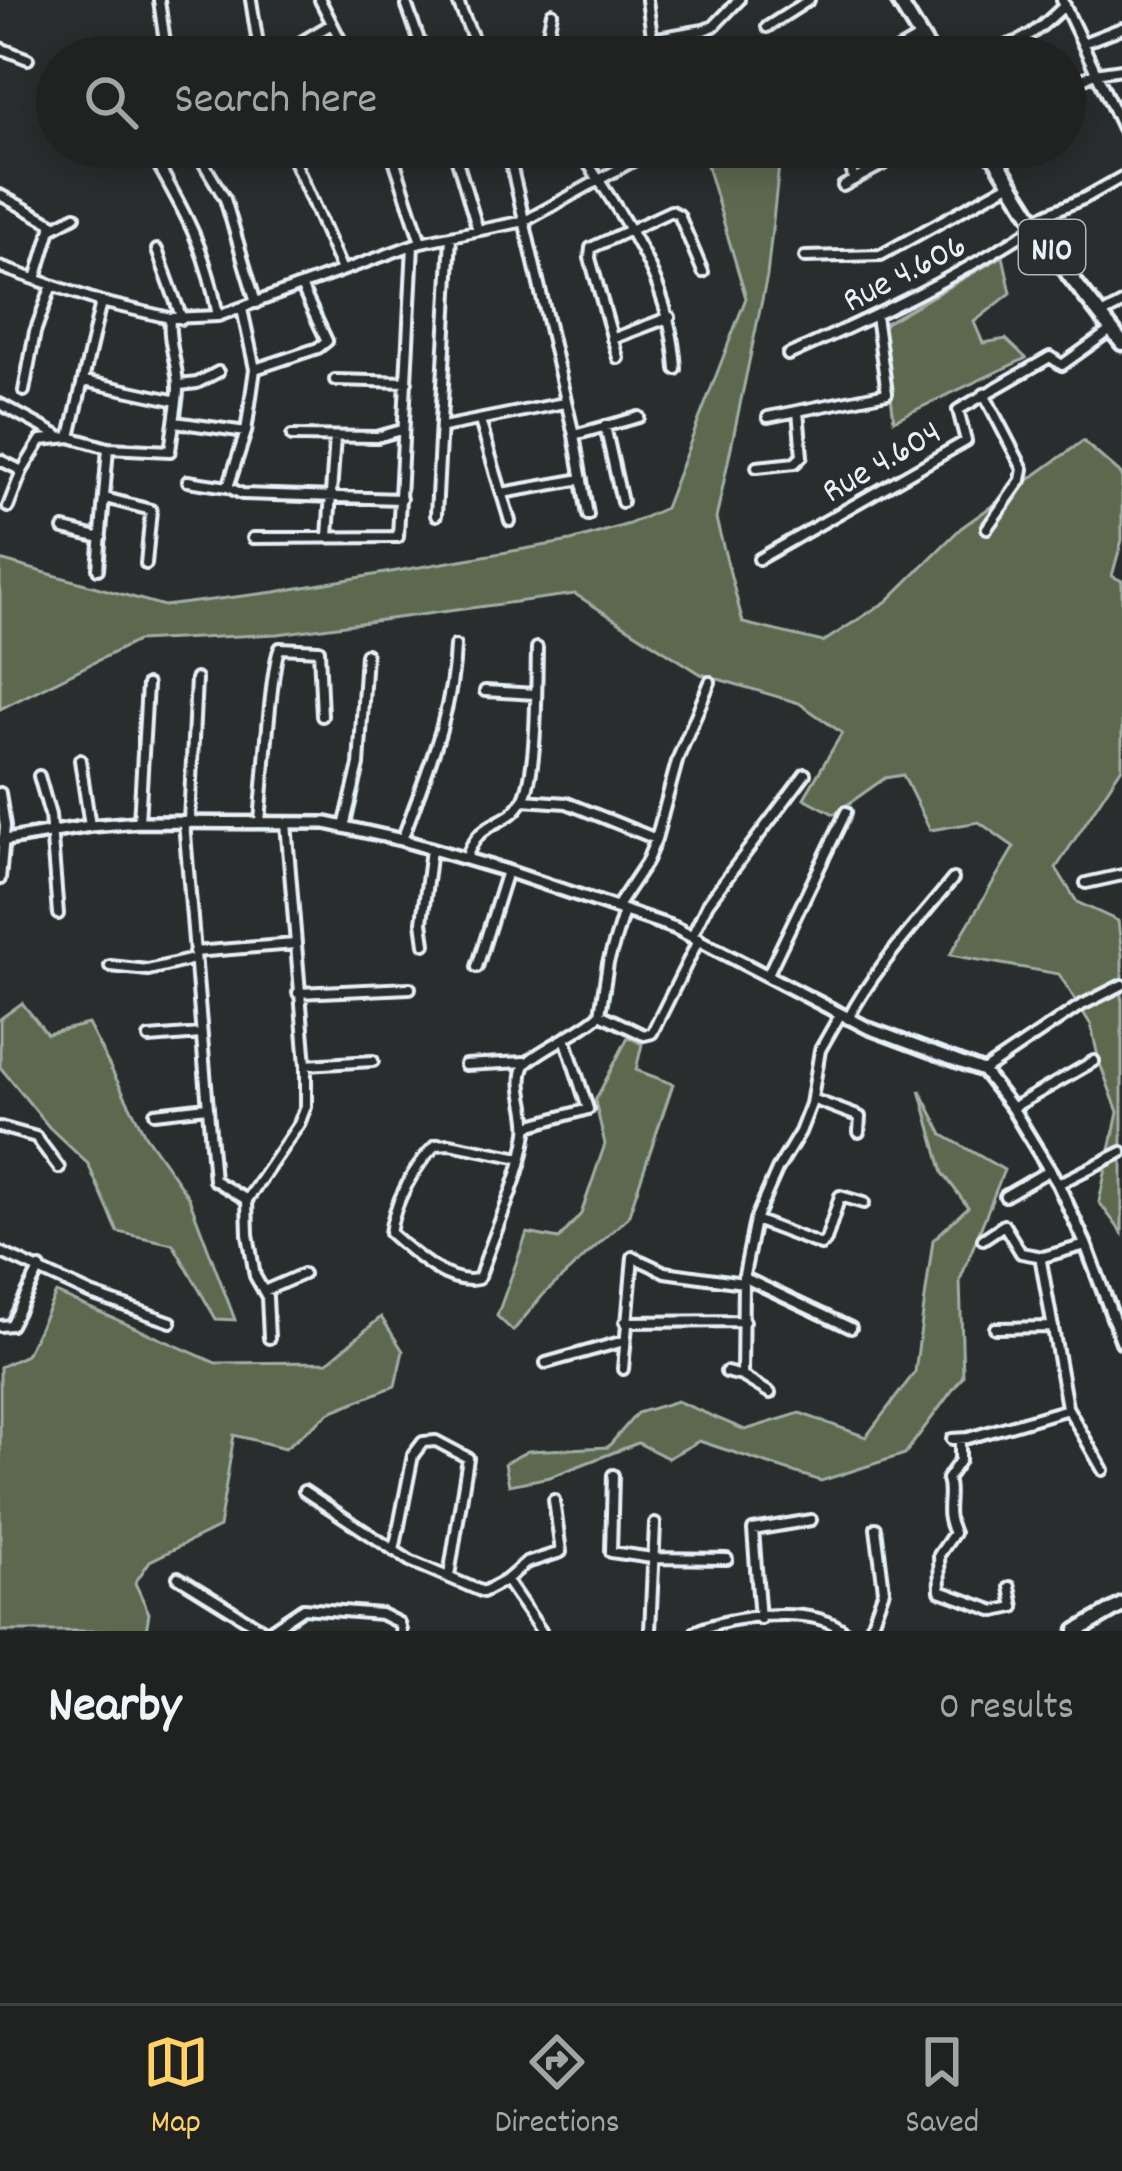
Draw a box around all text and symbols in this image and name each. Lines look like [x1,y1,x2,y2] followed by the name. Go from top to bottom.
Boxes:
[36,36,1086,168] search box
[78,69,144,135] icon: search
[174,70,377,134] text: Search here
[1019,220,1085,274] road number: N10
[835,222,977,329] street label: Rue 4.606
[814,409,952,519] street label: Rue 4.604
[48,1673,181,1745] text: Nearby
[939,1682,1074,1737] text: 0 results
[143,2029,209,2148] tab: Map
[495,2029,620,2148] tab: Directions
[905,2029,979,2148] tab: Saved

